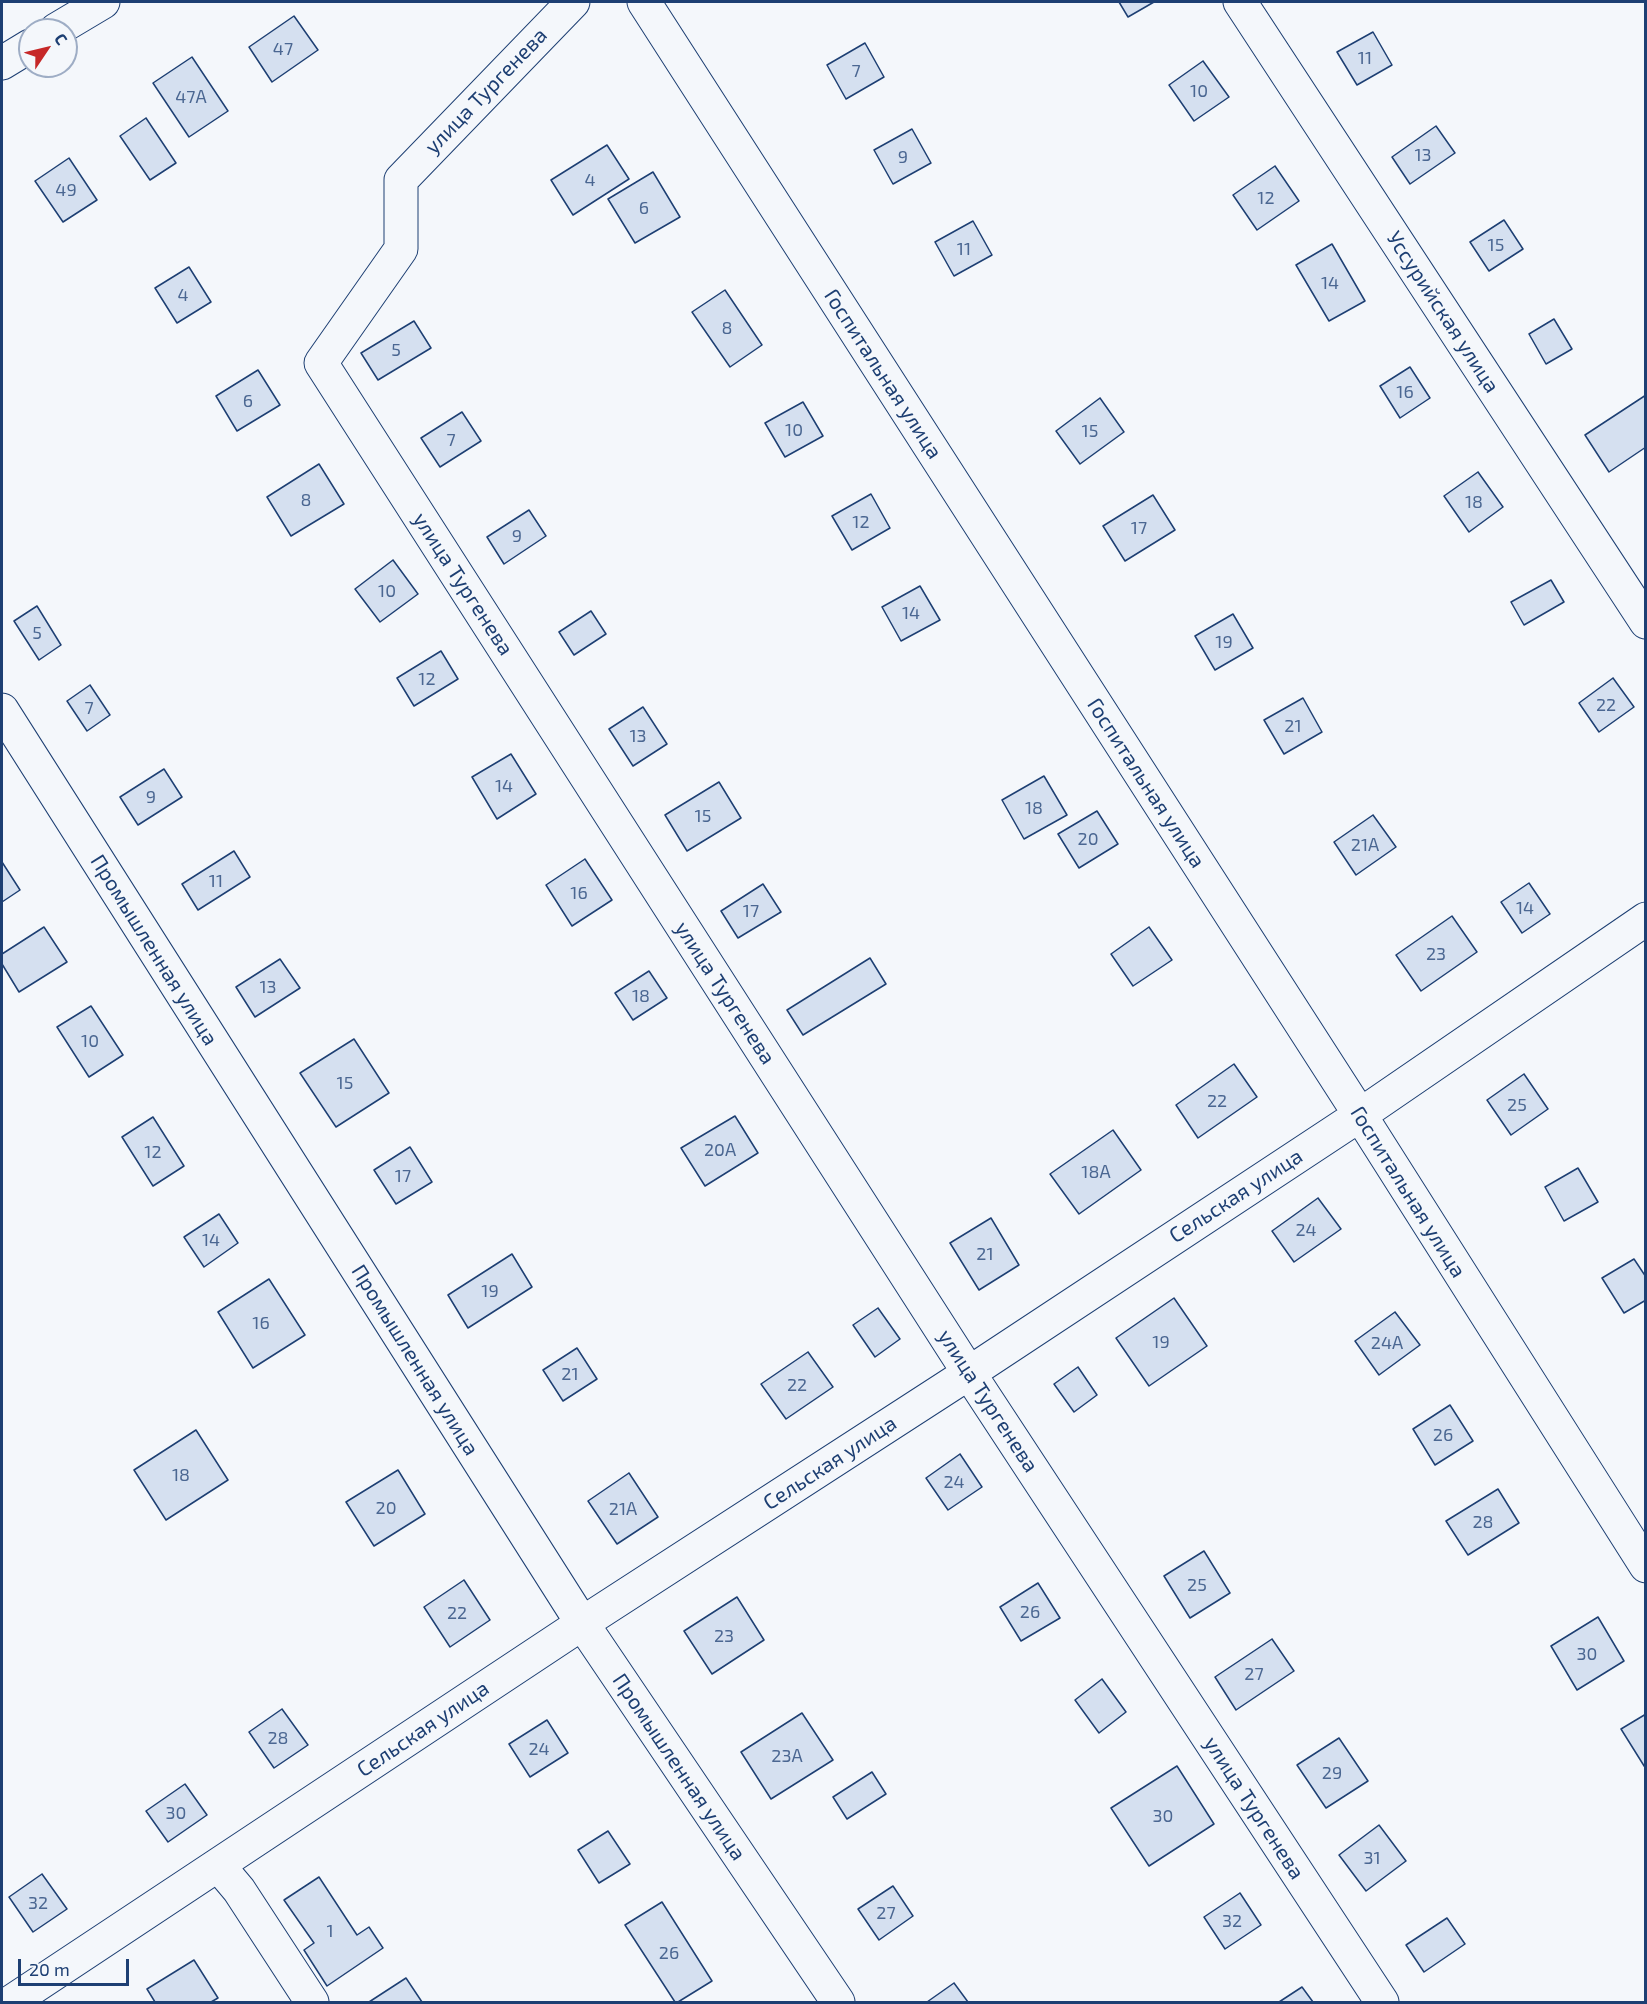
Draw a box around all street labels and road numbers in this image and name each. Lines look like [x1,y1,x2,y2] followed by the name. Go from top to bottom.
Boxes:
[420,23,552,159] street label: улица Тургенева
[1381,227,1505,397] street label: Уссурийская улица
[819,284,947,464] street label: Госпитальная улица
[407,508,519,660] street label: улица Тургенева
[1082,693,1210,873] street label: Госпитальная улица
[85,850,223,1050] street label: Промышленная улица
[669,917,781,1069] street label: улица Тургенева
[1345,1102,1471,1282] street label: Госпитальная улица
[1165,1144,1307,1248] street label: Сельская улица
[346,1260,484,1460] street label: Промышленная улица
[932,1325,1044,1477] street label: улица Тургенева
[759,1411,901,1515] street label: Сельская улица
[607,1669,751,1865] street label: Промышленная улица
[352,1676,494,1782] street label: Сельская улица
[1198,1732,1310,1884] street label: улица Тургенева

